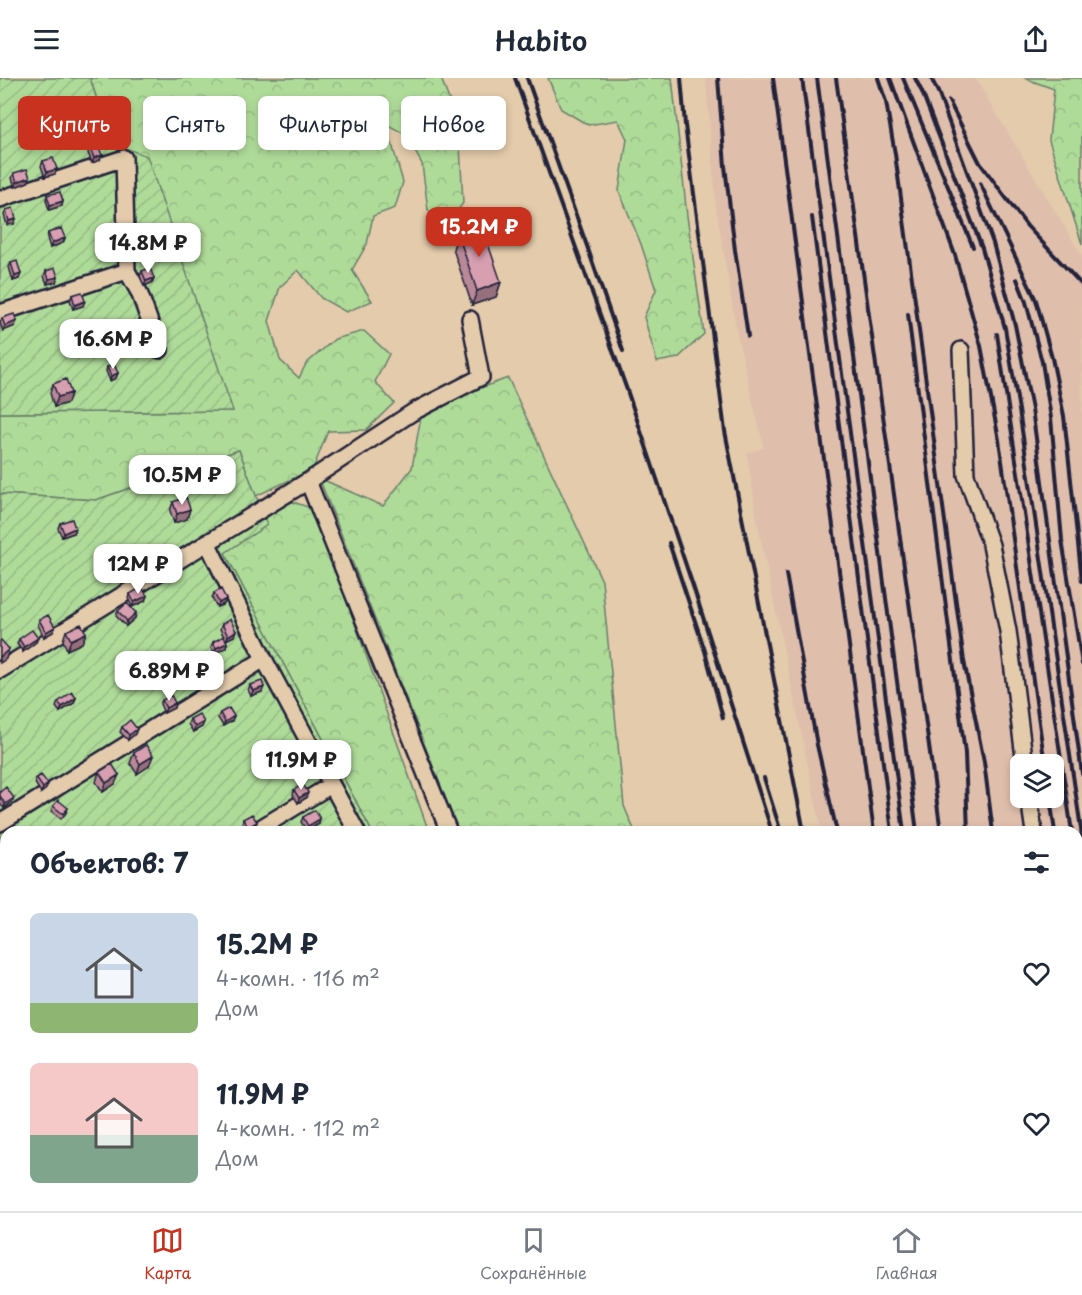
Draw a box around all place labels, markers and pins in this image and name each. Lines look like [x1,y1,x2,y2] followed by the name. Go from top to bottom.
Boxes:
[424,207,534,258] pin: 15.2M ₽
[93,223,203,274] pin: 14.8M ₽
[58,319,168,370] pin: 16.6M ₽
[127,455,237,506] pin: 10.5M ₽
[96,544,180,595] pin: 12M ₽
[114,651,224,702] pin: 6.89M ₽
[246,740,356,791] pin: 11.9M ₽

